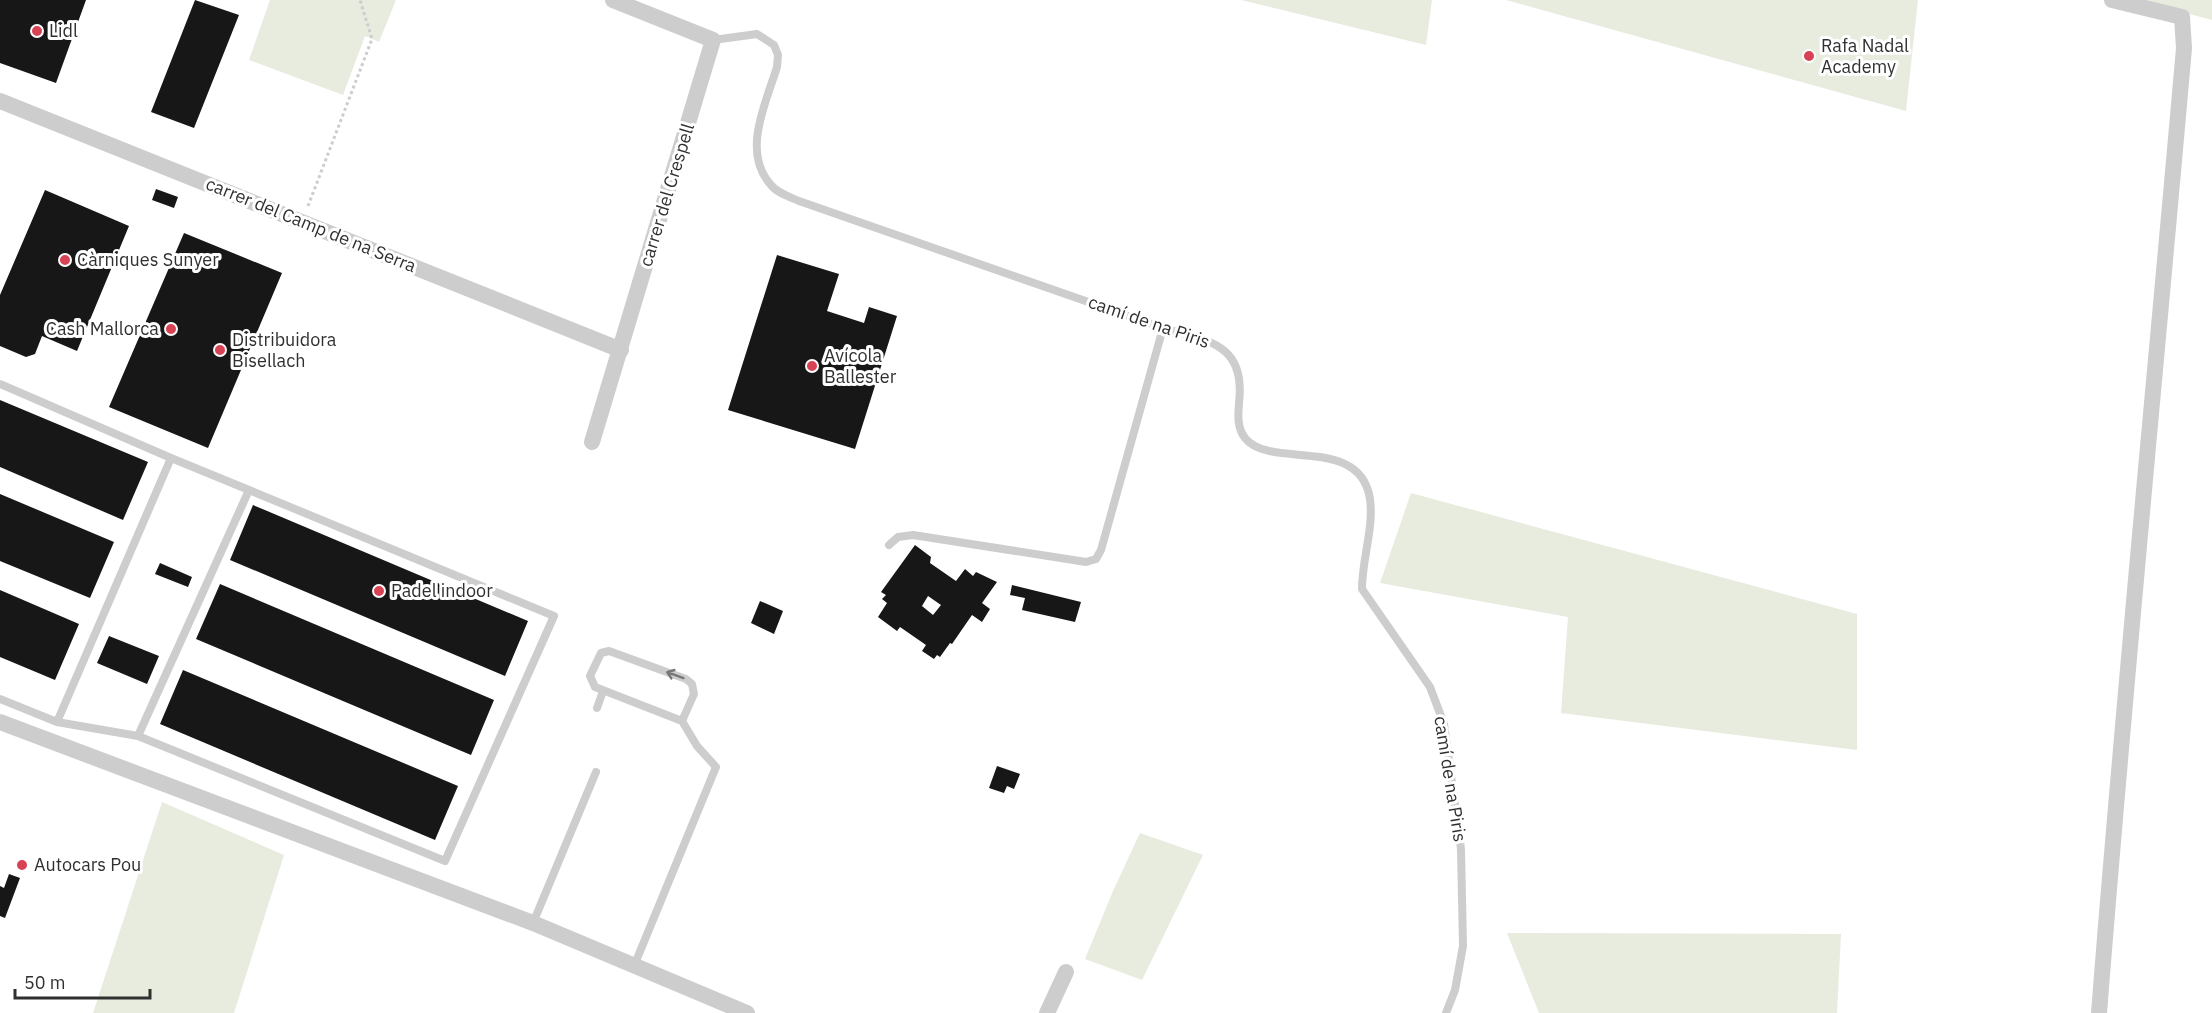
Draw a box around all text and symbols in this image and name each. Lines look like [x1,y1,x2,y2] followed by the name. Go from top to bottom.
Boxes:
[49,19,78,42] place label: Lidl
[30,24,44,38] marker: Lidl
[1821,34,1909,78] place label: Rafa Nadal Academy
[1802,49,1816,63] marker: Rafa Nadal Academy
[634,120,699,269] street label: carrer del Crespell
[203,172,420,277] street label: carrer del Camp de na Serra
[77,248,219,271] place label: Càrniques Sunyer
[58,253,72,267] marker: Càrniques Sunyer
[1085,290,1213,353] street label: camí de na Piris
[46,317,159,340] place label: Cash Mallorca
[164,322,178,336] marker: Cash Mallorca
[232,328,337,372] place label: Distribuidora Bisellach
[213,343,227,357] marker: Distribuidora Bisellach
[824,344,897,388] place label: Avícola Ballester
[805,359,819,373] marker: Avícola Ballester
[391,579,493,602] place label: Padel indoor
[372,584,386,598] marker: Padel indoor
[666,669,685,680] one-way arrow
[1429,714,1472,843] street label: camí de na Piris
[34,853,141,876] place label: Autocars Pou
[15,858,29,872] marker: Autocars Pou
[15,962,150,1000] scale bar
[24,971,66,994] text: 50 m

